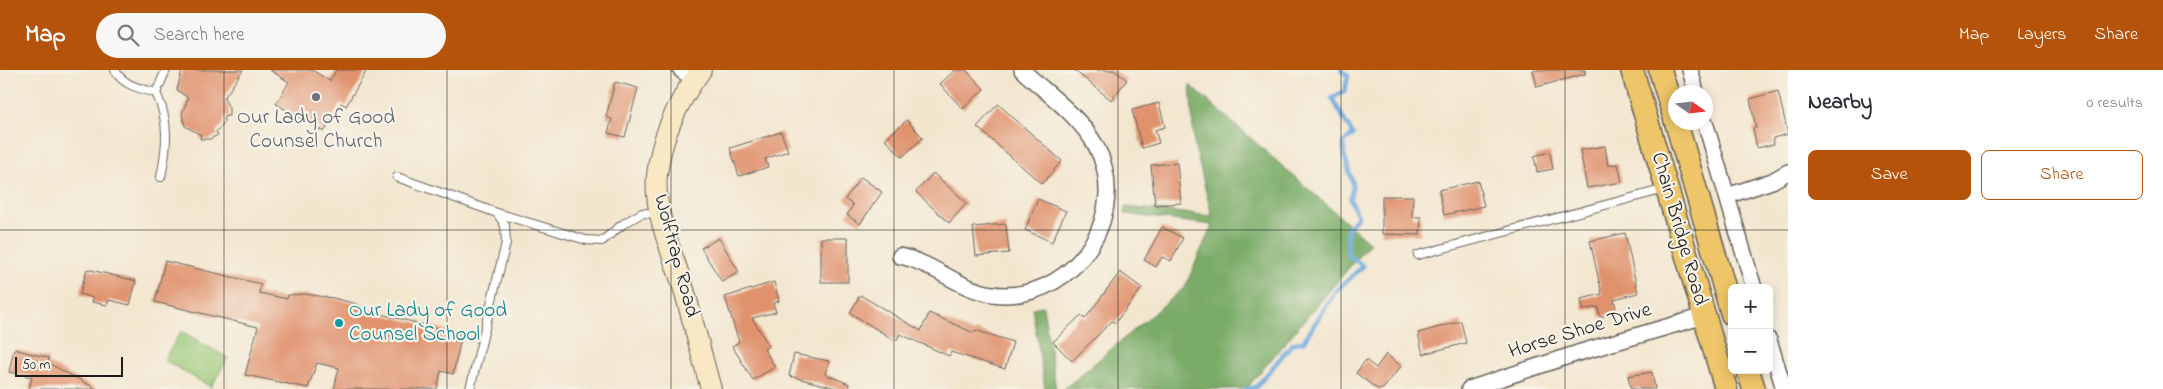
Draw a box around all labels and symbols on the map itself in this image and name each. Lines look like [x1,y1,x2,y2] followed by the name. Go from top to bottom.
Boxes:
[1668,85,1713,130] north arrow
[310,91,322,103] marker: Our Lady of Good Counsel Church
[237,103,395,157] place label: Our Lady of Good Counsel Church
[1641,149,1715,310] street label: Chain Bridge Road
[645,191,707,321] street label: Wolftrap Road
[1505,295,1656,367] street label: Horse Shoe Drive
[349,296,507,350] place label: Our Lady of Good Counsel School
[333,317,345,329] marker: Our Lady of Good Counsel School
[15,354,122,377] scale bar

